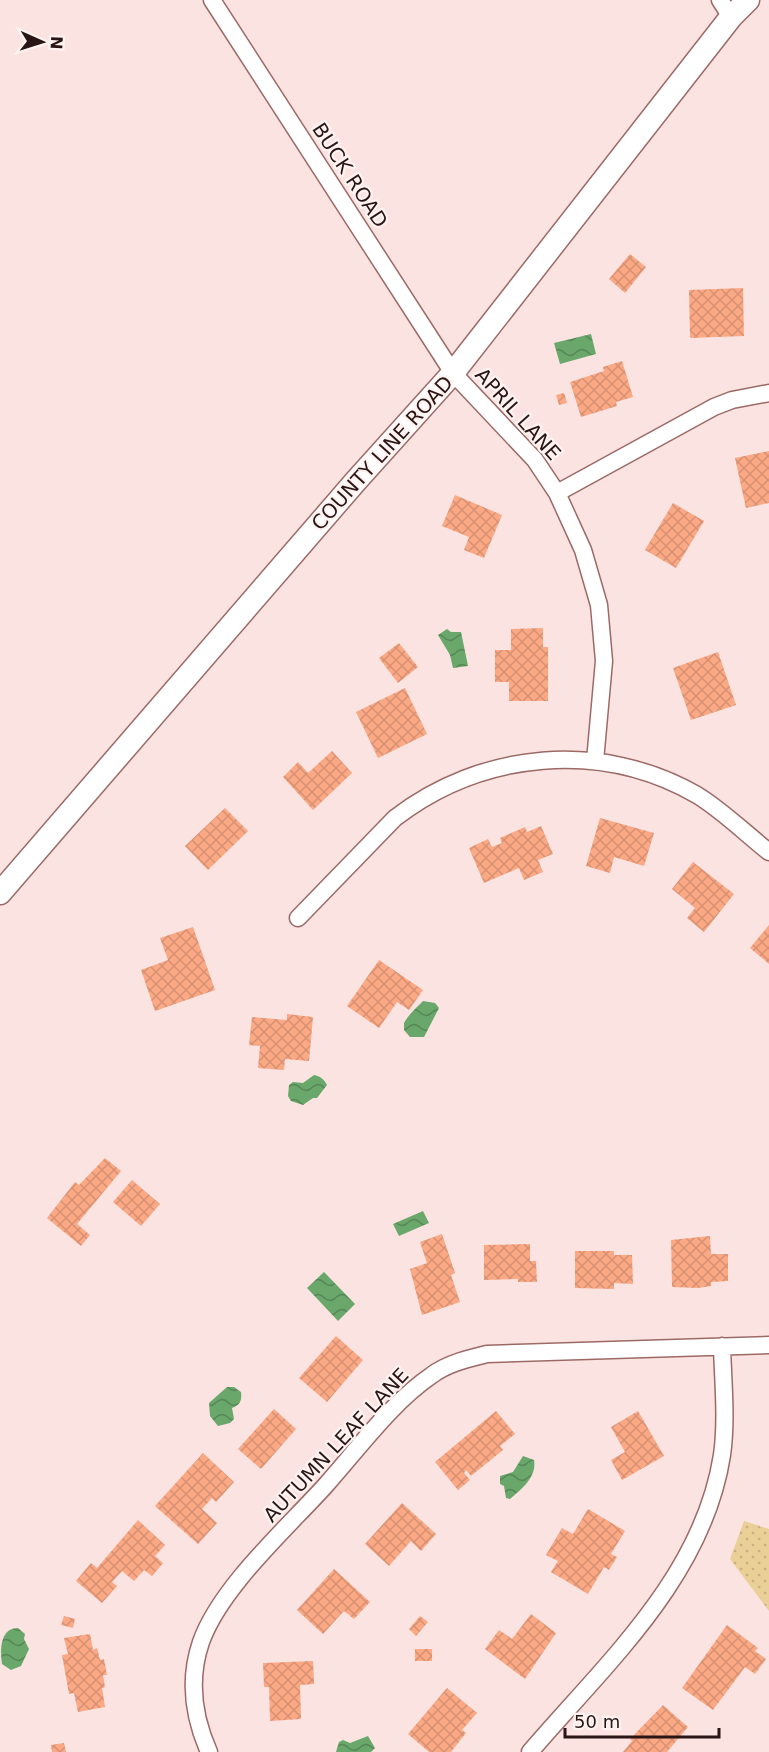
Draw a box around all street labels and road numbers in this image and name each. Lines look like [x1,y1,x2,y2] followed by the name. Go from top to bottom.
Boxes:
[307,118,393,232] street label: BUCK ROAD
[470,363,566,465] street label: APRIL LANE
[306,371,458,535] street label: COUNTY LINE ROAD
[258,1363,414,1527] street label: AUTUMN LEAF LANE

